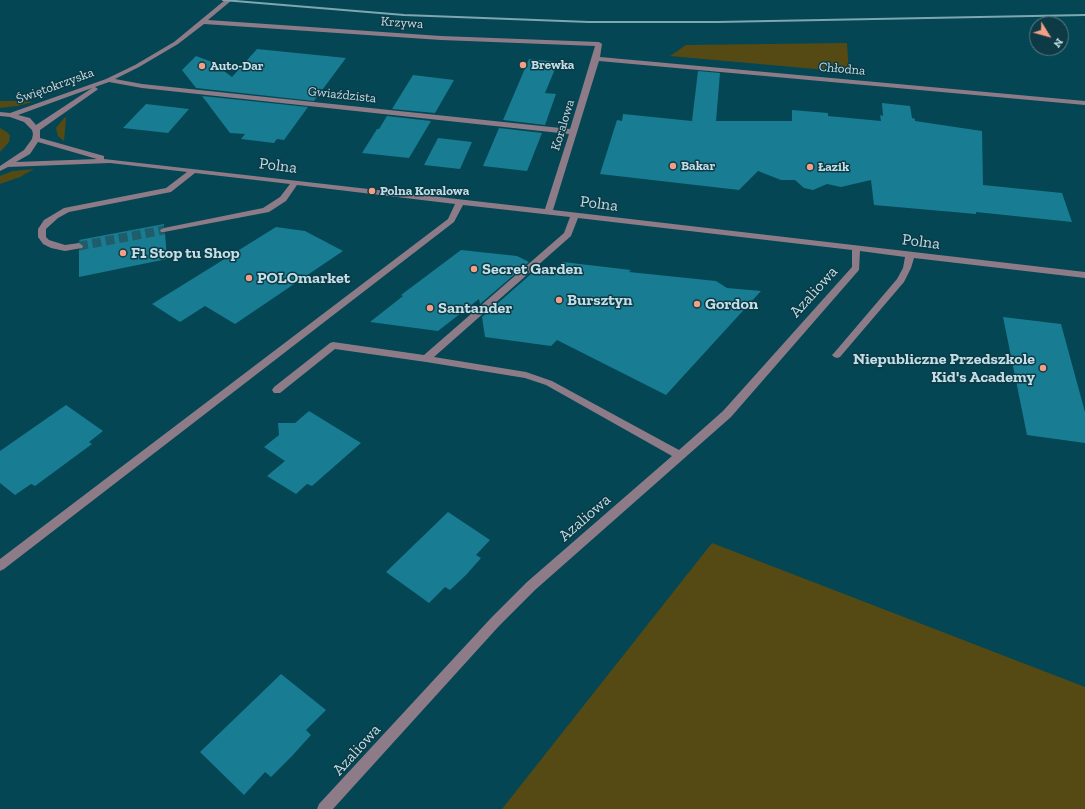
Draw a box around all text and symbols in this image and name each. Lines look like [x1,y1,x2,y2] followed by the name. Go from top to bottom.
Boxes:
[380,14,424,32] street label: Krzywa
[1029,16,1069,56] north arrow
[1050,36,1066,50] text: N
[531,57,574,73] place label: Brewka
[210,58,264,74] place label: Auto-Dar
[818,59,866,79] street label: Chłodna
[518,60,528,70] marker: Brewka
[197,61,207,71] marker: Auto-Dar
[14,65,96,107] street label: Świętokrzyska
[307,84,377,106] street label: Gwiaździsta
[548,98,578,152] street label: Koralowa
[258,154,298,178] street label: Polna
[681,158,715,174] place label: Bakar
[818,159,849,175] place label: Łazik
[668,161,678,171] marker: Bakar
[805,162,815,172] marker: Łazik
[380,183,469,199] place label: Polna Koralowa
[367,186,377,196] marker: Polna Koralowa
[579,192,619,216] street label: Polna
[901,230,941,254] street label: Polna
[131,243,240,263] place label: F1 Stop tu Shop
[118,248,128,258] marker: F1 Stop tu Shop
[482,259,583,279] place label: Secret Garden
[786,262,842,322] street label: Azaliowa
[469,264,479,274] marker: Secret Garden
[257,268,350,288] place label: POLOmarket
[244,273,254,283] marker: POLOmarket
[567,290,633,310] place label: Bursztyn
[705,294,758,314] place label: Gordon
[554,295,564,305] marker: Bursztyn
[438,298,512,318] place label: Santander
[692,299,702,309] marker: Gordon
[425,303,435,313] marker: Santander
[853,349,1035,387] place label: Niepubliczne Przedszkole Kid's Academy
[1038,363,1048,373] marker: Niepubliczne Przedszkole Kid's Academy
[555,490,615,546] street label: Azaliowa
[329,720,385,780] street label: Azaliowa

